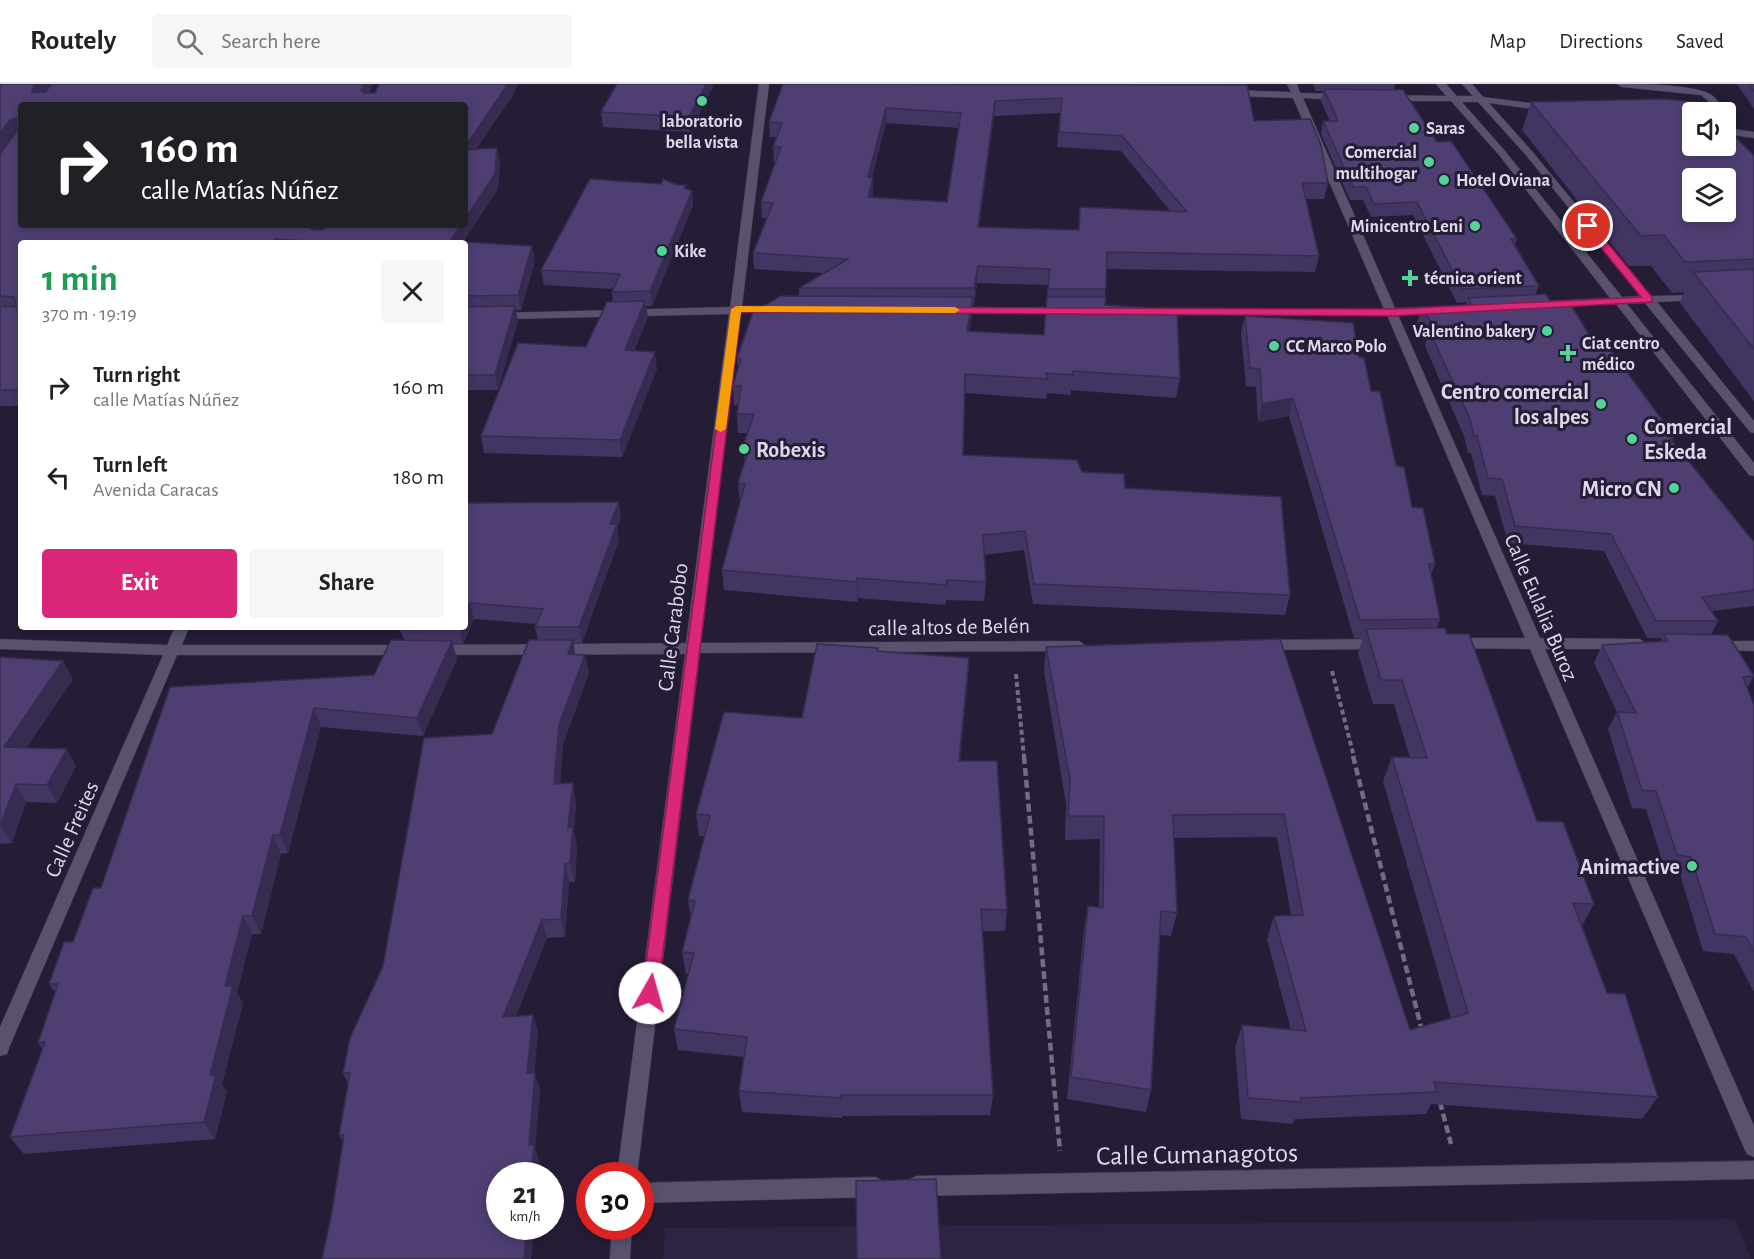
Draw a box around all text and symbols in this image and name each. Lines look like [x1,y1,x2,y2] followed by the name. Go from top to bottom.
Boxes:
[152,14,572,68] search box
[173,25,206,58] icon: search
[30,27,116,55] text: Routely
[221,30,321,52] text: Search here
[1490,31,1526,52] text: Map
[1559,31,1643,52] text: Directions
[1676,31,1724,52] text: Saved
[695,94,709,108] marker: laboratorio bella vista
[1682,102,1736,222] map controls
[1682,102,1736,156] button: sound
[662,113,743,152] place label: laboratorio bella vista
[1426,120,1465,138] place label: Saras
[1407,121,1421,135] marker: Saras
[42,126,120,204] icon: right
[141,128,239,170] text: 160 m
[1335,144,1418,183] place label: Comercial multihogar
[1422,155,1436,169] marker: Comercial multihogar
[1682,168,1736,222] button: layers
[1456,172,1550,190] place label: Hotel Oviana
[1437,173,1451,187] marker: Hotel Oviana
[141,177,339,204] text: calle Matías Núñez
[1562,200,1613,251] pin
[1571,209,1604,242] icon: arrive
[1350,218,1463,236] place label: Minicentro Leni
[1468,219,1482,233] marker: Minicentro Leni
[674,243,706,261] place label: Kike
[655,244,669,258] marker: Kike
[381,260,444,323] button: close
[42,261,118,297] text: 1 min
[1401,269,1419,287] marker: técnica orient
[1424,270,1522,288] place label: técnica orient
[42,304,137,324] text: 370 m · 19:19
[1413,323,1536,341] place label: Valentino bakery
[1540,324,1554,338] marker: Valentino bakery
[1582,335,1660,374] place label: Ciat centro médico
[1286,338,1387,356] place label: CC Marco Polo
[1267,339,1281,353] marker: CC Marco Polo
[1559,344,1577,362] marker: Ciat centro médico
[93,364,180,386] text: Turn right
[42,371,75,404] icon: right
[393,376,444,398] text: 160 m
[1441,381,1589,428] place label: Centro comercial los alpes
[93,390,239,410] text: calle Matías Núñez
[1594,397,1608,411] marker: Centro comercial los alpes
[1644,416,1732,463] place label: Comercial Eskeda
[1625,432,1639,446] marker: Comercial Eskeda
[756,439,825,461] place label: Robexis
[737,442,751,456] marker: Robexis
[93,454,167,476] text: Turn left
[42,461,75,494] icon: left
[393,466,444,488] text: 180 m
[1582,478,1662,500] place label: Micro CN
[93,480,219,500] text: Avenida Caracas
[1667,481,1681,495] marker: Micro CN
[1500,531,1582,684] street label: Calle Eulalia Buroz
[42,549,237,618] button: Exit
[249,549,444,618] button: Share
[654,562,692,692] street label: Calle Carabobo
[868,615,1030,639] street label: calle altos de Belén
[41,778,103,881] street label: Calle Freites
[1580,856,1680,878] place label: Animactive
[1685,859,1699,873] marker: Animactive
[618,961,682,1025] position arrow
[1096,1139,1298,1170] street label: Calle Cumanagotos
[576,1162,654,1240] speed limit sign: 30
[513,1179,537,1209] text: 21
[510,1209,540,1224] text: km/h

